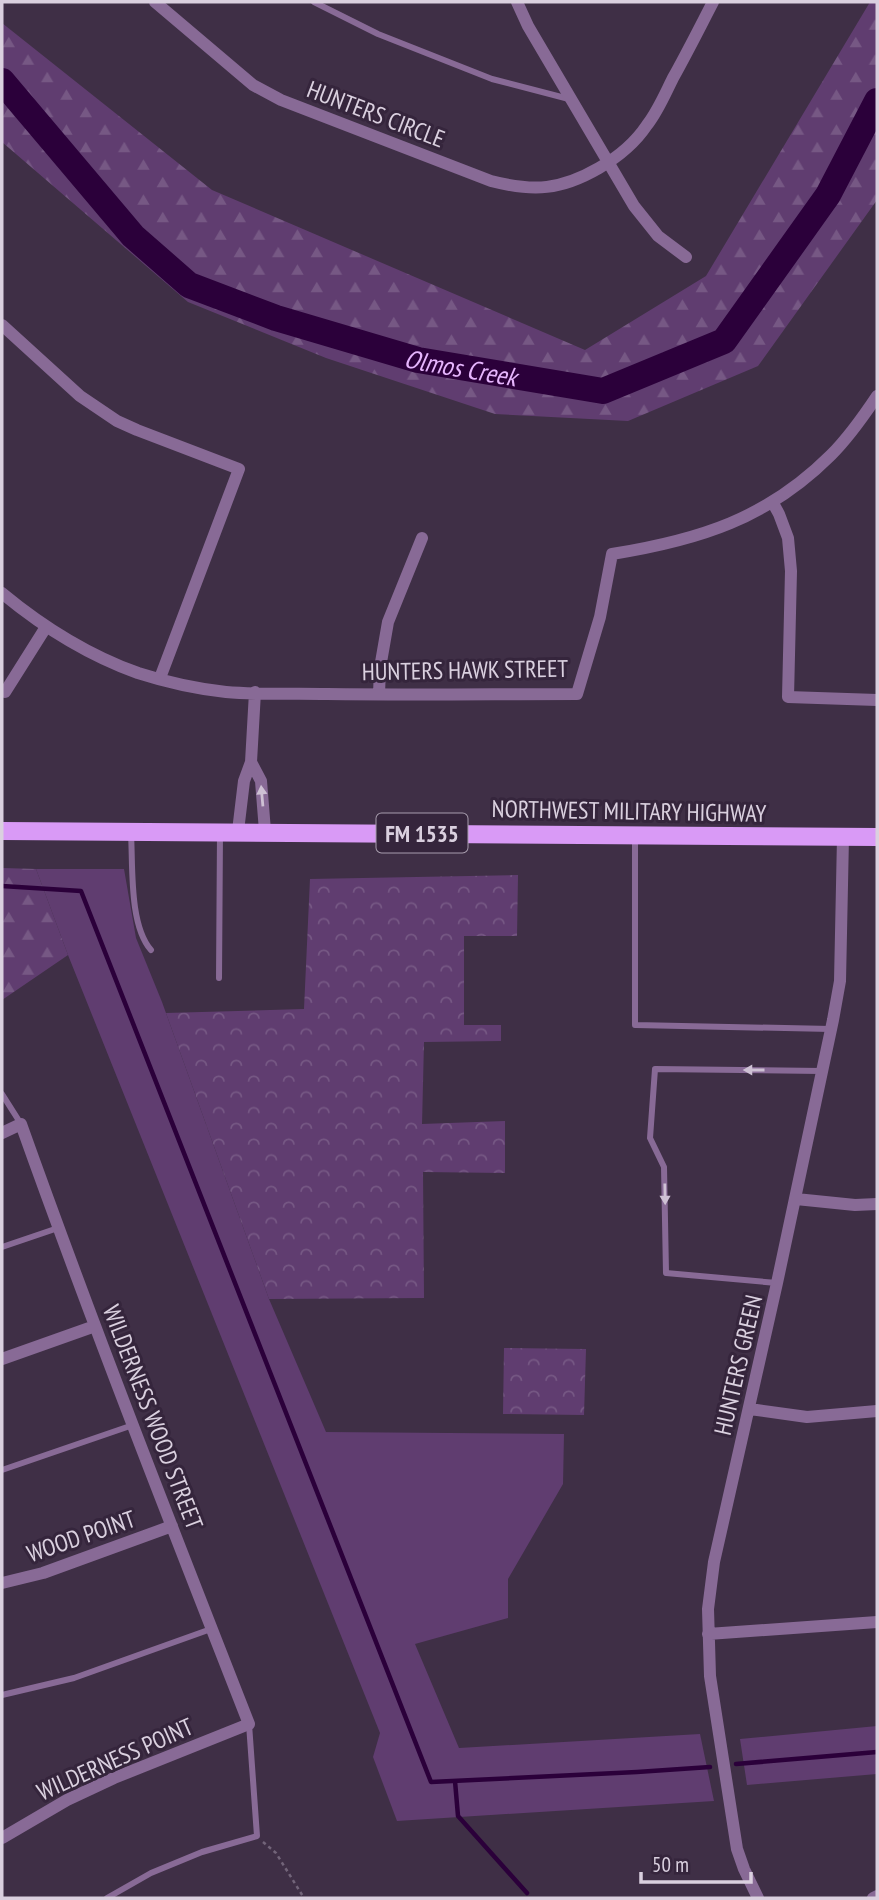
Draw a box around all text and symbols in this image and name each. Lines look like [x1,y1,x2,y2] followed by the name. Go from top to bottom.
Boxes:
[303,74,449,154] street label: HUNTERS CIRCLE
[401,341,522,393] water label: Olmos Creek
[362,653,569,687] street label: HUNTERS HAWK STREET
[256,784,267,806] one-way arrow
[491,793,767,829] street label: NORTHWEST MILITARY HIGHWAY
[376,814,467,852] road number: FM 1535
[743,1064,765,1076] one-way arrow
[659,1183,671,1205] one-way arrow
[707,1292,769,1438] street label: HUNTERS GREEN
[96,1300,210,1534] street label: WILDERNESS WOOD STREET
[23,1503,140,1569] street label: WOOD POINT
[32,1711,198,1807] street label: WILDERNESS POINT
[641,1840,751,1884] scale bar
[652,1851,689,1878] text: 50 m

